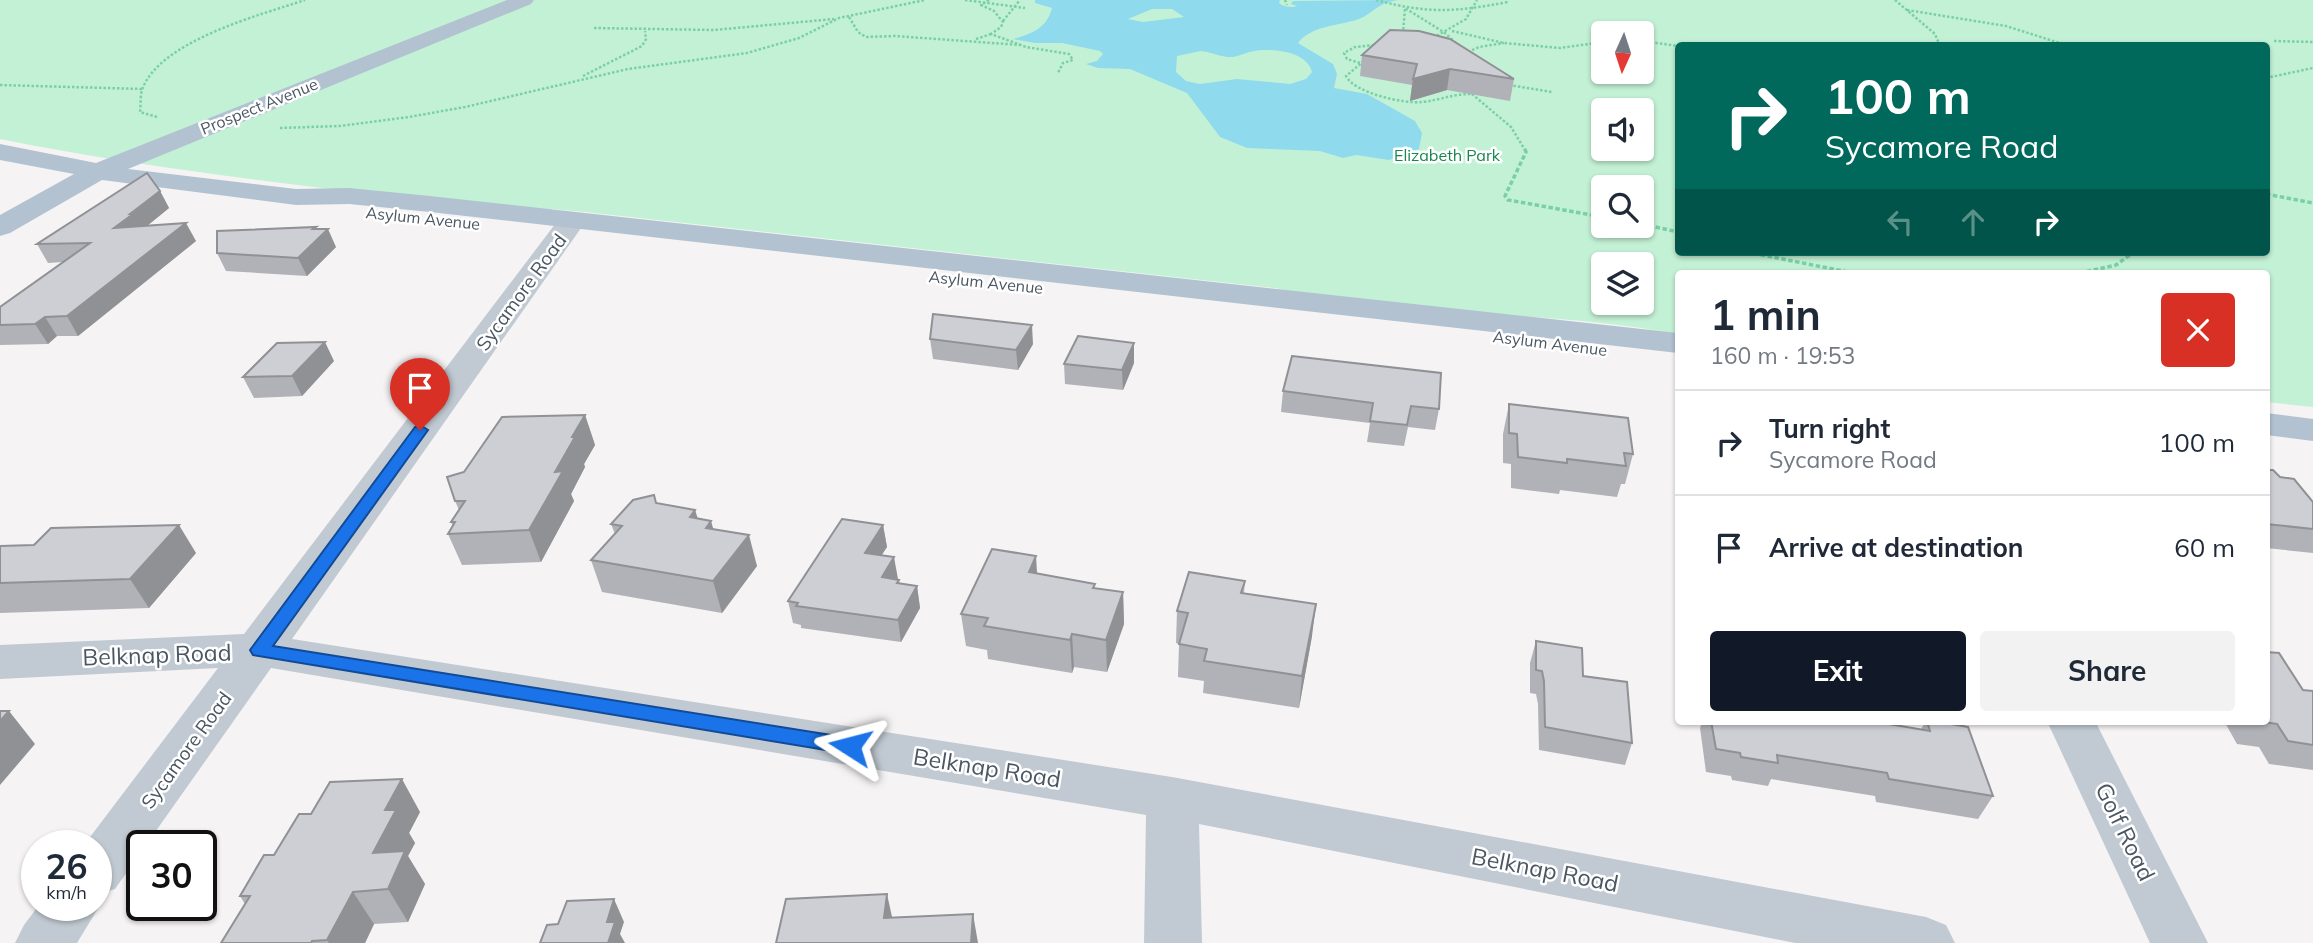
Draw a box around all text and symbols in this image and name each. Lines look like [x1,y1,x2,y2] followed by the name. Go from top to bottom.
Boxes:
[1591,21,1654,84] north arrow
[1591,21,1654,315] map controls
[1825,65,1971,126] text: 100 m
[1710,70,1801,161] icon: right
[197,73,321,139] street label: Prospect Avenue
[1591,98,1654,161] button: sound
[1825,126,2058,166] text: Sycamore Road
[1394,145,1501,165] park label: Elizabeth Park
[1591,175,1654,238] button: search
[365,202,481,234] street label: Asylum Avenue
[1881,203,1919,241] icon: left
[1954,203,1992,241] icon: ahead
[2027,203,2065,241] icon: right
[471,229,571,355] street label: Sycamore Road
[1591,252,1654,315] button: layers
[928,266,1044,298] street label: Asylum Avenue
[1710,288,1821,341] text: 1 min
[2161,293,2235,367] button: close
[1492,326,1608,360] street label: Asylum Avenue
[1710,341,1855,370] text: 160 m · 19:53
[390,358,450,430] pin
[401,369,439,407] icon: arrive
[1769,412,1890,445] text: Turn right
[1710,424,1748,462] icon: right
[2159,426,2235,459] text: 100 m
[1769,445,1937,474] text: Sycamore Road
[1710,529,1748,567] icon: arrive
[1769,531,2024,564] text: Arrive at destination
[2174,531,2235,564] text: 60 m
[1710,631,1966,711] button: Exit
[1980,631,2235,711] button: Share
[82,637,232,672] street label: Belknap Road
[136,687,236,813] street label: Sycamore Road
[813,709,887,783] position arrow
[911,742,1063,793] street label: Belknap Road
[2089,778,2162,886] street label: Golf Road
[126,830,217,921] speed limit sign: 30
[1469,841,1621,898] street label: Belknap Road
[45,844,88,888] text: 26
[46,881,87,904] text: km/h

